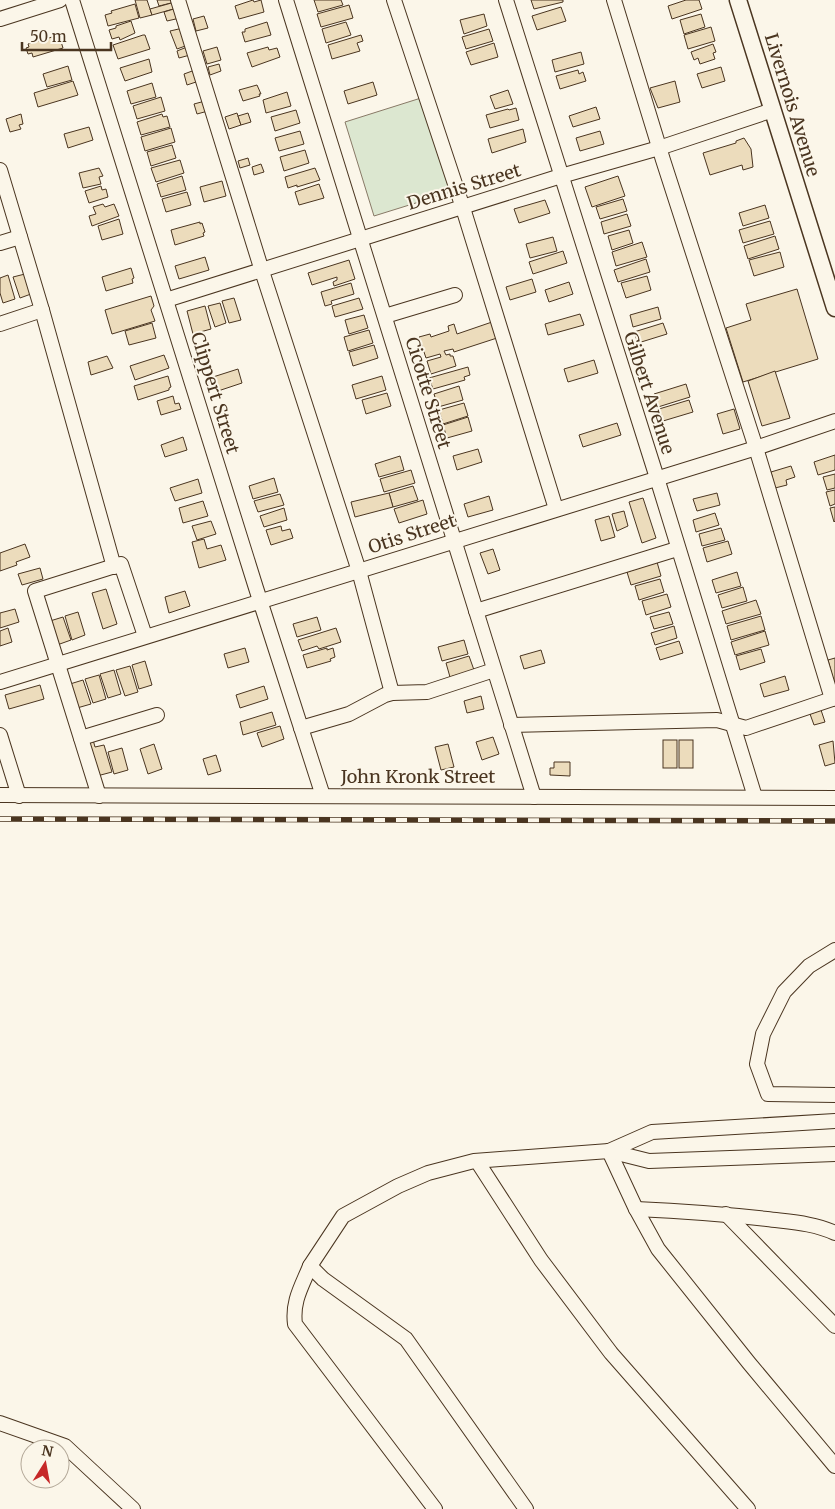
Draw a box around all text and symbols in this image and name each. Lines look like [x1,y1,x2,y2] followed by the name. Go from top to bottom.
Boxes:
[22,20,111,52] scale bar
[30,27,67,46] text: 50 m
[760,30,825,179] street label: Livernois Avenue
[404,158,523,215] street label: Dennis Street
[186,329,245,456] street label: Clippert Street
[619,329,680,457] street label: Gilbert Avenue
[401,334,456,452] street label: Cicotte Street
[365,509,459,559] street label: Otis Street
[340,765,495,788] street label: John Kronk Street
[20,1439,70,1489] north arrow
[40,1441,55,1461] text: N

